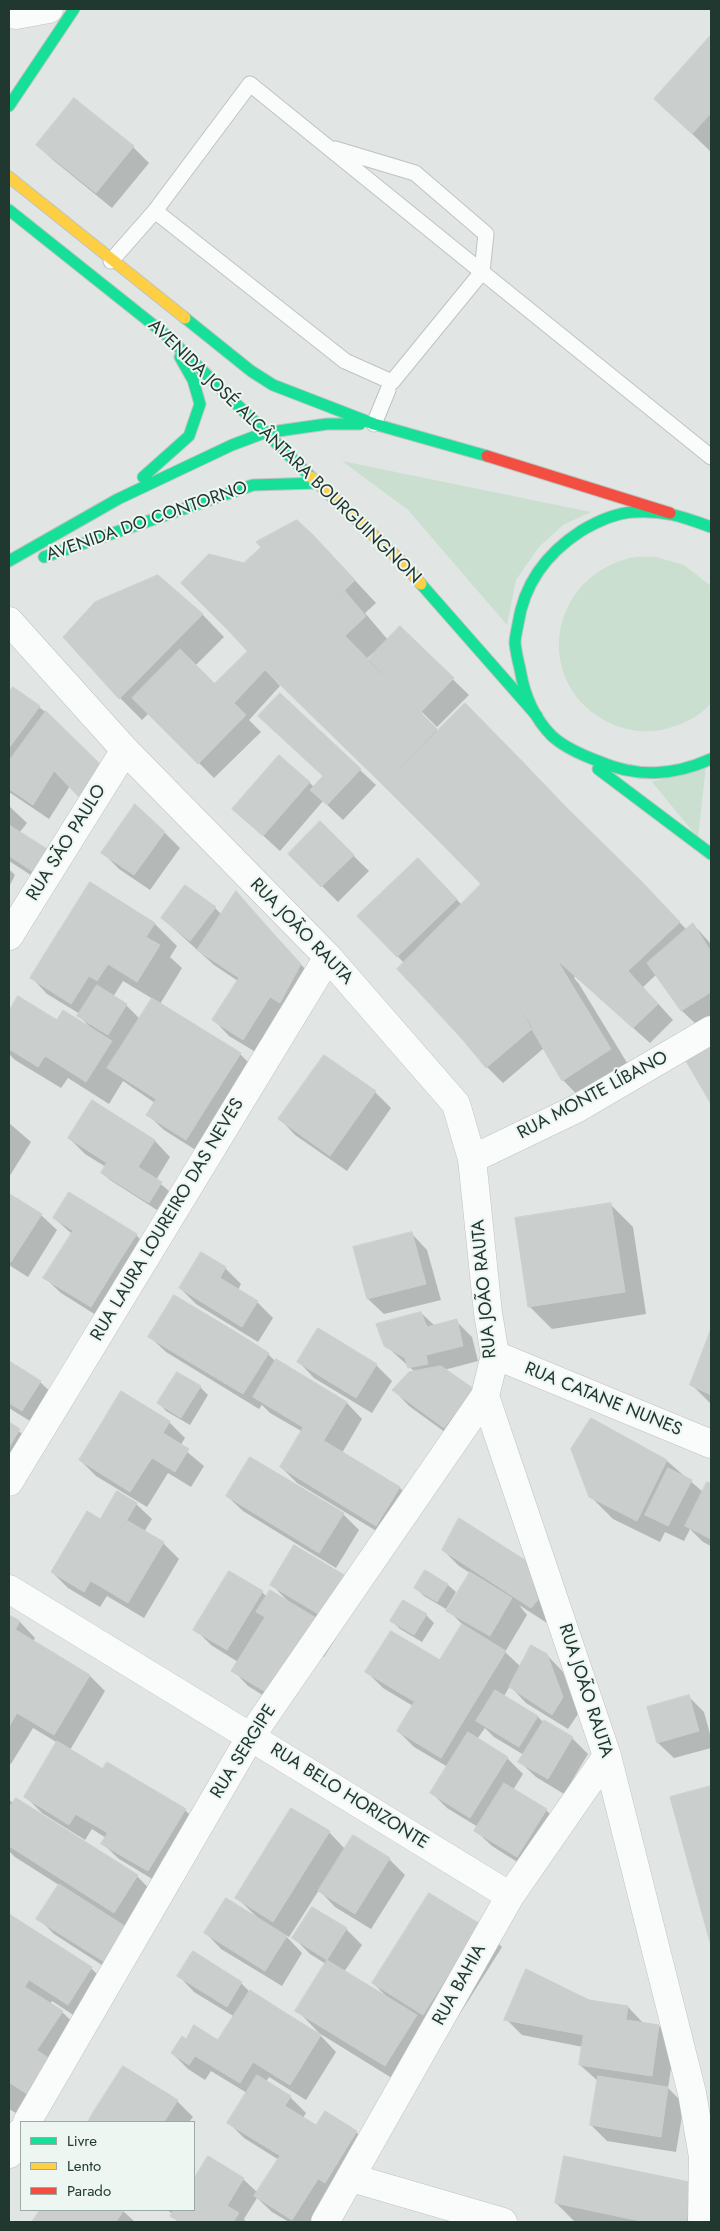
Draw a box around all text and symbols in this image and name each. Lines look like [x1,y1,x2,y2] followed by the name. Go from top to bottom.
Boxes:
[143,315,425,589] street label: AVENIDA JOSÉ ALCÂNTARA BOURGUINGNON
[43,477,251,567] street label: AVENIDA DO CONTORNO
[23,781,111,905] street label: RUA SÃO PAULO
[245,874,357,990] street label: RUA JOÃO RAUTA
[514,1047,672,1145] street label: RUA MONTE LÍBANO
[87,1095,249,1345] street label: RUA LAURA LOUREIRO DAS NEVES
[468,1219,502,1359] street label: RUA JOÃO RAUTA
[521,1359,685,1441] street label: RUA CATANE NUNES
[553,1621,617,1761] street label: RUA JOÃO RAUTA
[207,1701,281,1803] street label: RUA SERGIPE
[266,1739,432,1855] street label: RUA BELO HORIZONTE
[429,1941,491,2029] street label: RUA BAHIA
[20,2121,195,2211] legend
[67,2130,97,2152] text: Livre
[67,2155,101,2177] text: Lento
[67,2180,111,2202] text: Parado

